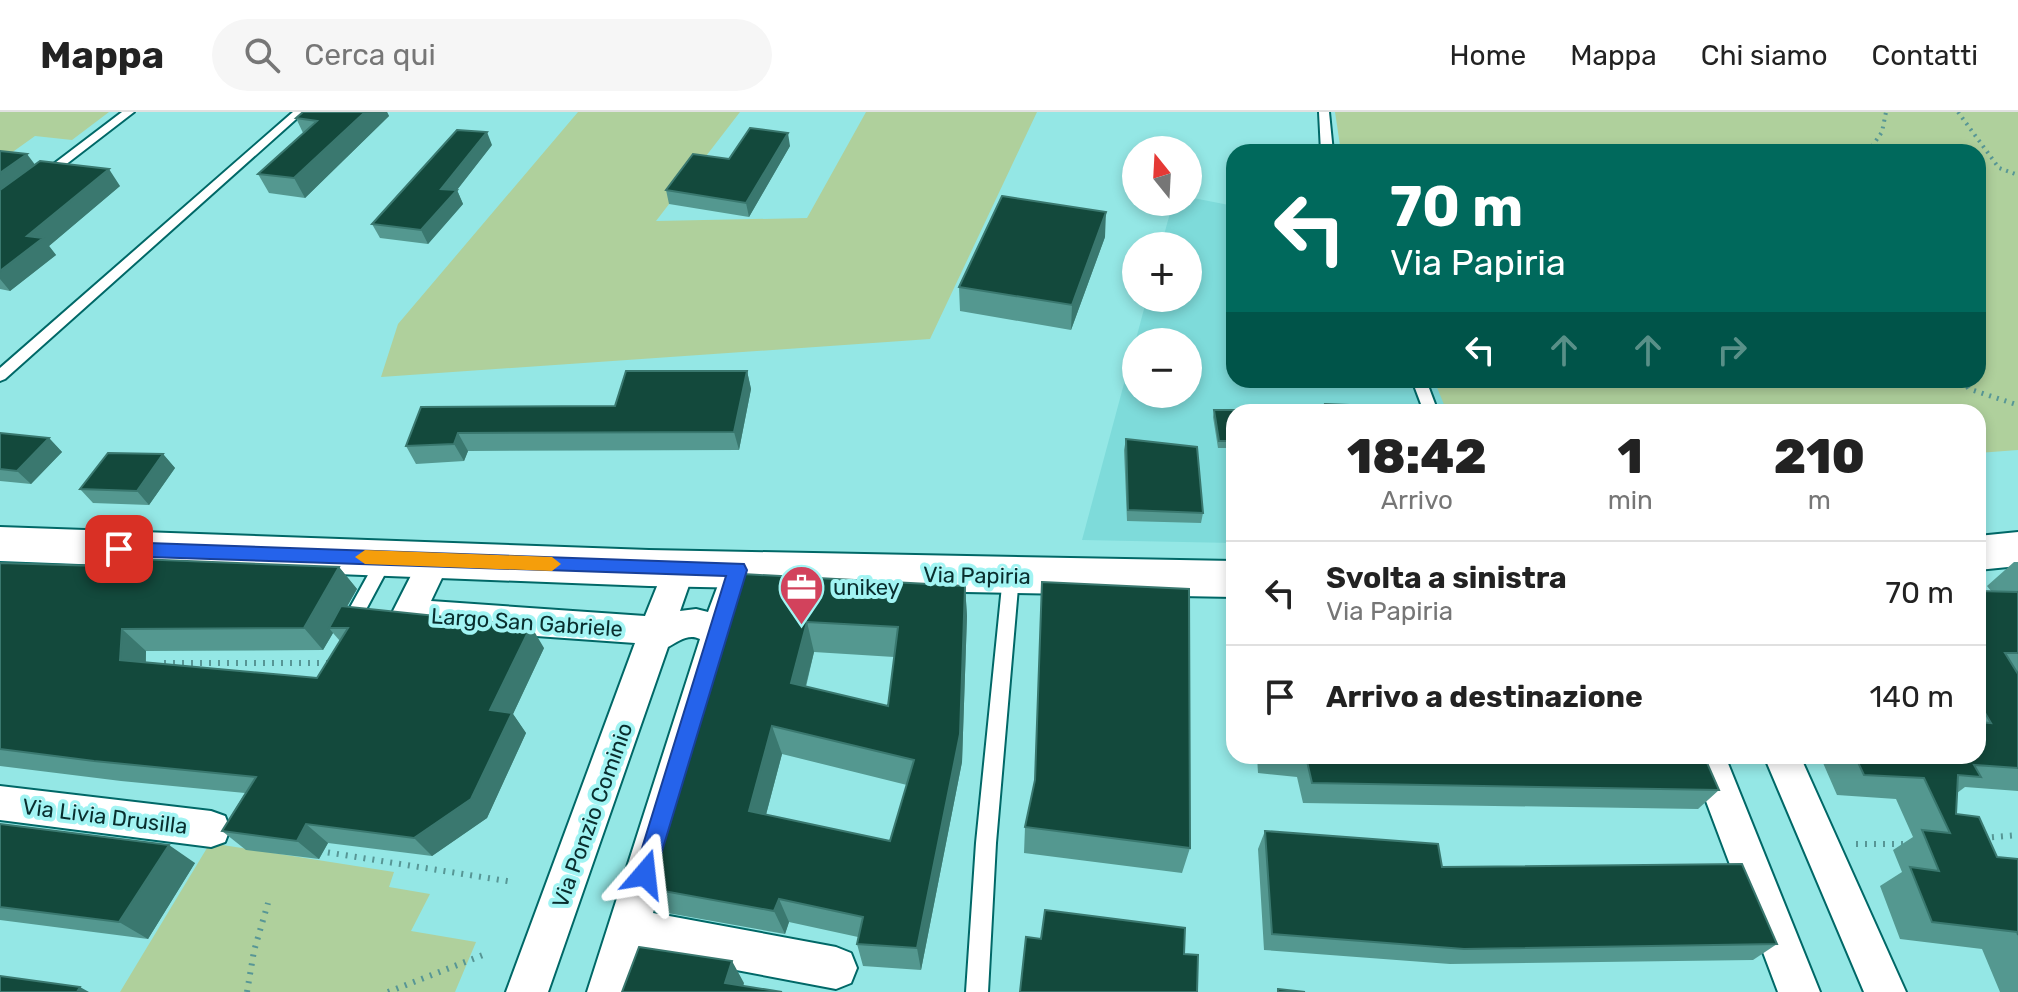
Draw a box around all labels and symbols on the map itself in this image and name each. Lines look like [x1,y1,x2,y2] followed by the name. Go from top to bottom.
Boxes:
[1122,136,1202,216] north arrow
[85,515,153,583] pin
[923,561,1031,590] street label: Via Papiria
[778,563,826,626] office icon: unikey
[833,574,900,601] place label: unikey
[430,602,624,643] street label: Largo San Gabriele
[546,719,639,911] street label: Via Ponzio Cominio
[21,793,189,840] street label: Via Livia Drusilla
[603,832,687,916] position arrow

